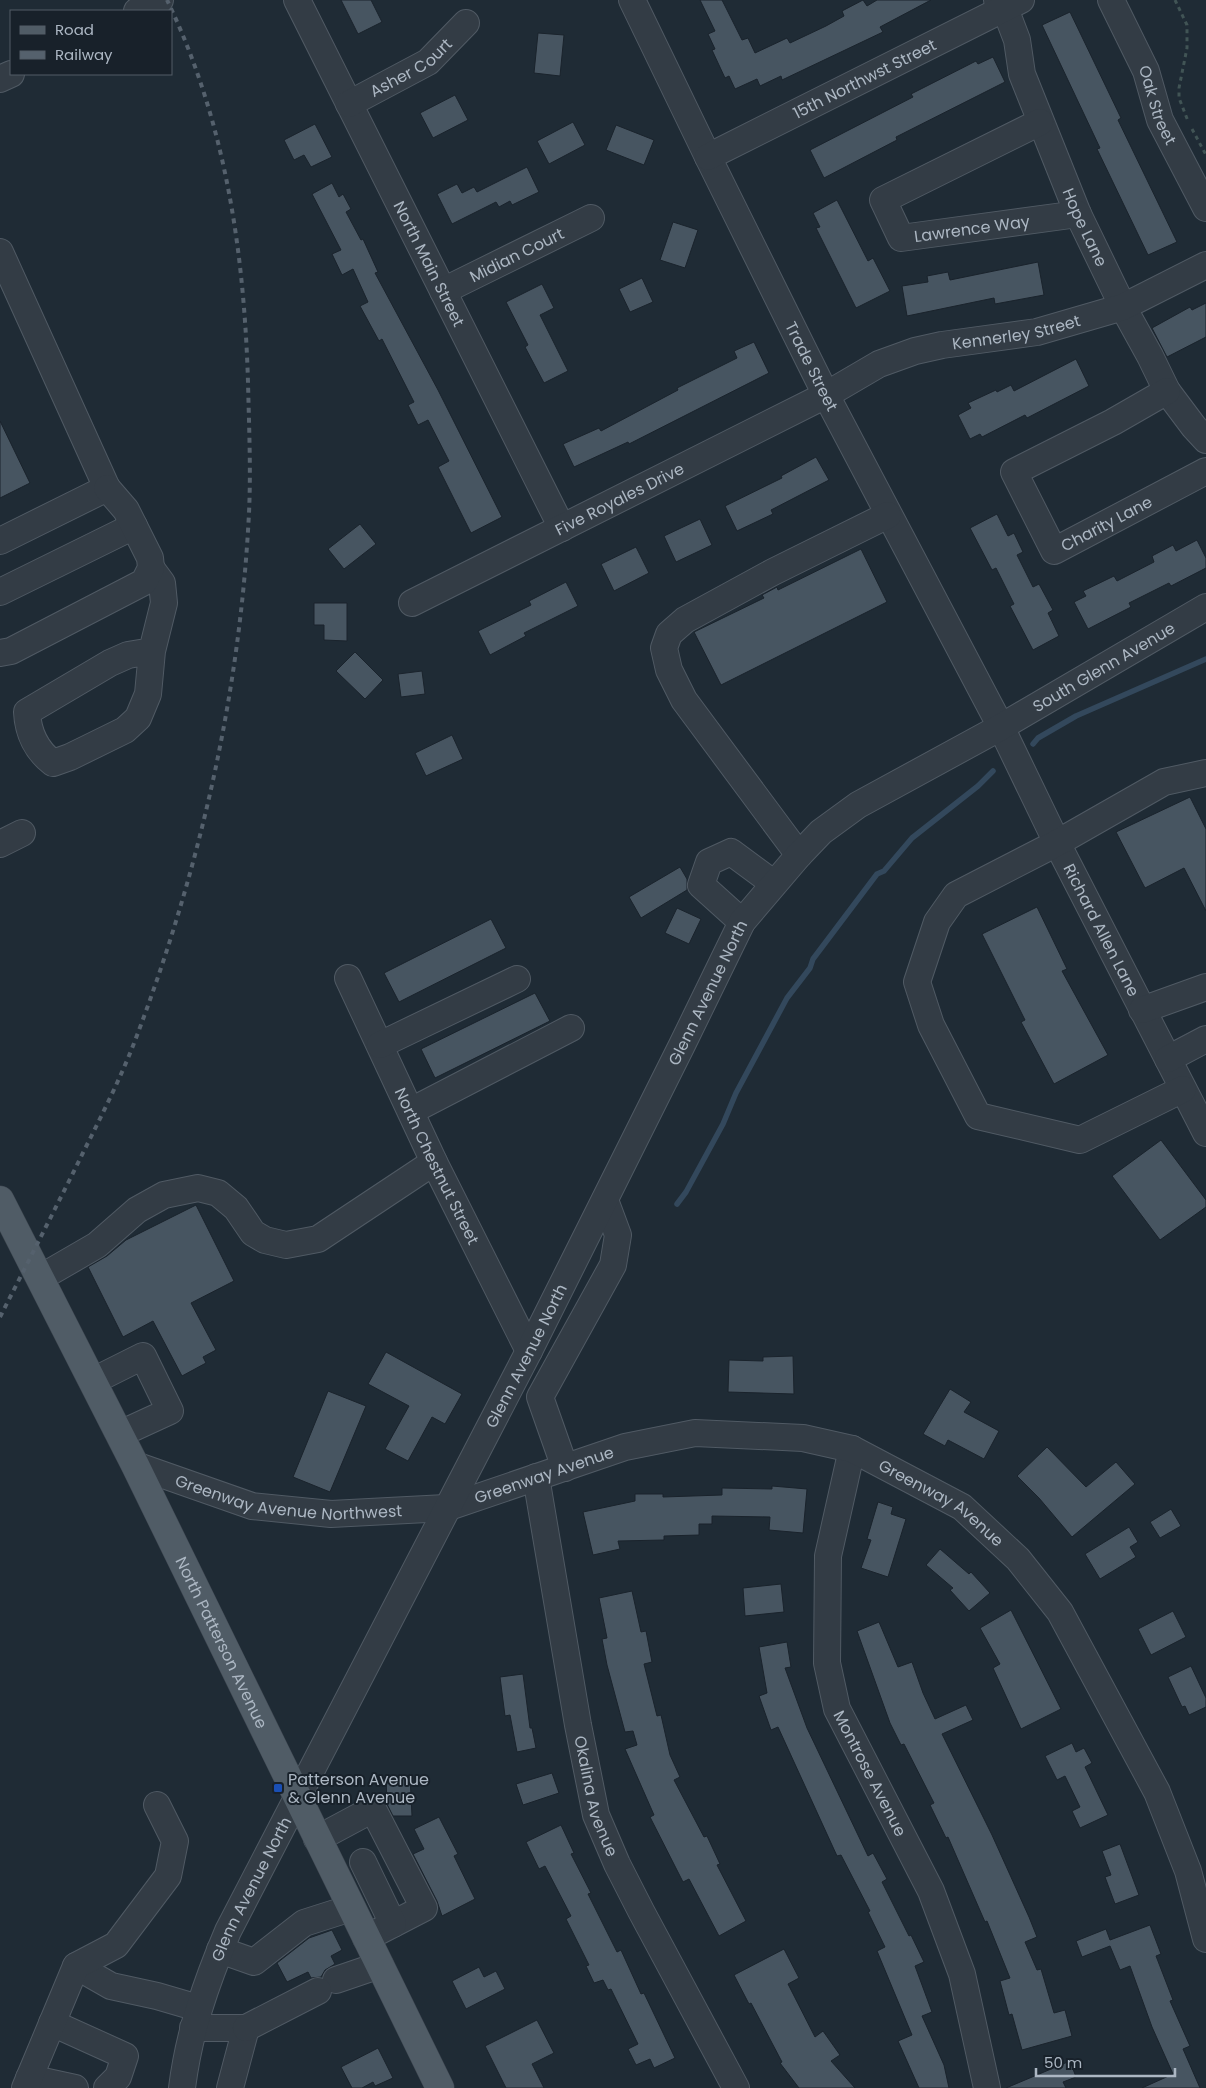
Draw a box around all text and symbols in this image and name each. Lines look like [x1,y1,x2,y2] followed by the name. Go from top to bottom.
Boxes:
[10,10,172,75] legend
[55,19,94,40] text: Road
[366,33,457,102] street label: Asher Court
[789,33,940,124] street label: 15th Northwst Street
[55,44,113,65] text: Railway
[1133,62,1182,149] street label: Oak Street
[1057,184,1113,270] street label: Hope Lane
[388,197,471,331] street label: North Main Street
[913,209,1031,248] street label: Lawrence Way
[465,222,568,288] street label: Midian Court
[951,309,1083,355] street label: Kennerley Street
[780,318,844,415] street label: Trade Street
[551,457,688,541] street label: Five Royales Drive
[1057,490,1156,557] street label: Charity Lane
[1028,616,1179,718] street label: South Glenn Avenue
[1058,860,1145,1001] street label: Richard Allen Lane
[662,916,753,1069] street label: Glenn Avenue North
[389,1084,485,1249] street label: North Chestnut Street
[480,1280,572,1432] street label: Glenn Avenue North
[471,1440,617,1509] street label: Greenway Avenue
[875,1454,1009,1552] street label: Greenway Avenue
[172,1469,403,1526] street label: Greenway Avenue Northwest
[170,1553,274,1732] street label: North Patterson Avenue
[828,1706,912,1840] street label: Montrose Avenue
[569,1733,624,1860] street label: Okalina Avenue
[288,1768,429,1809] place label: Patterson Avenue & Glenn Avenue
[272,1782,284,1794] marker: Patterson Avenue & Glenn Avenue
[205,1813,297,1965] street label: Glenn Avenue North
[1036,2046,1175,2078] scale bar
[1044,2052,1082,2073] text: 50 m

